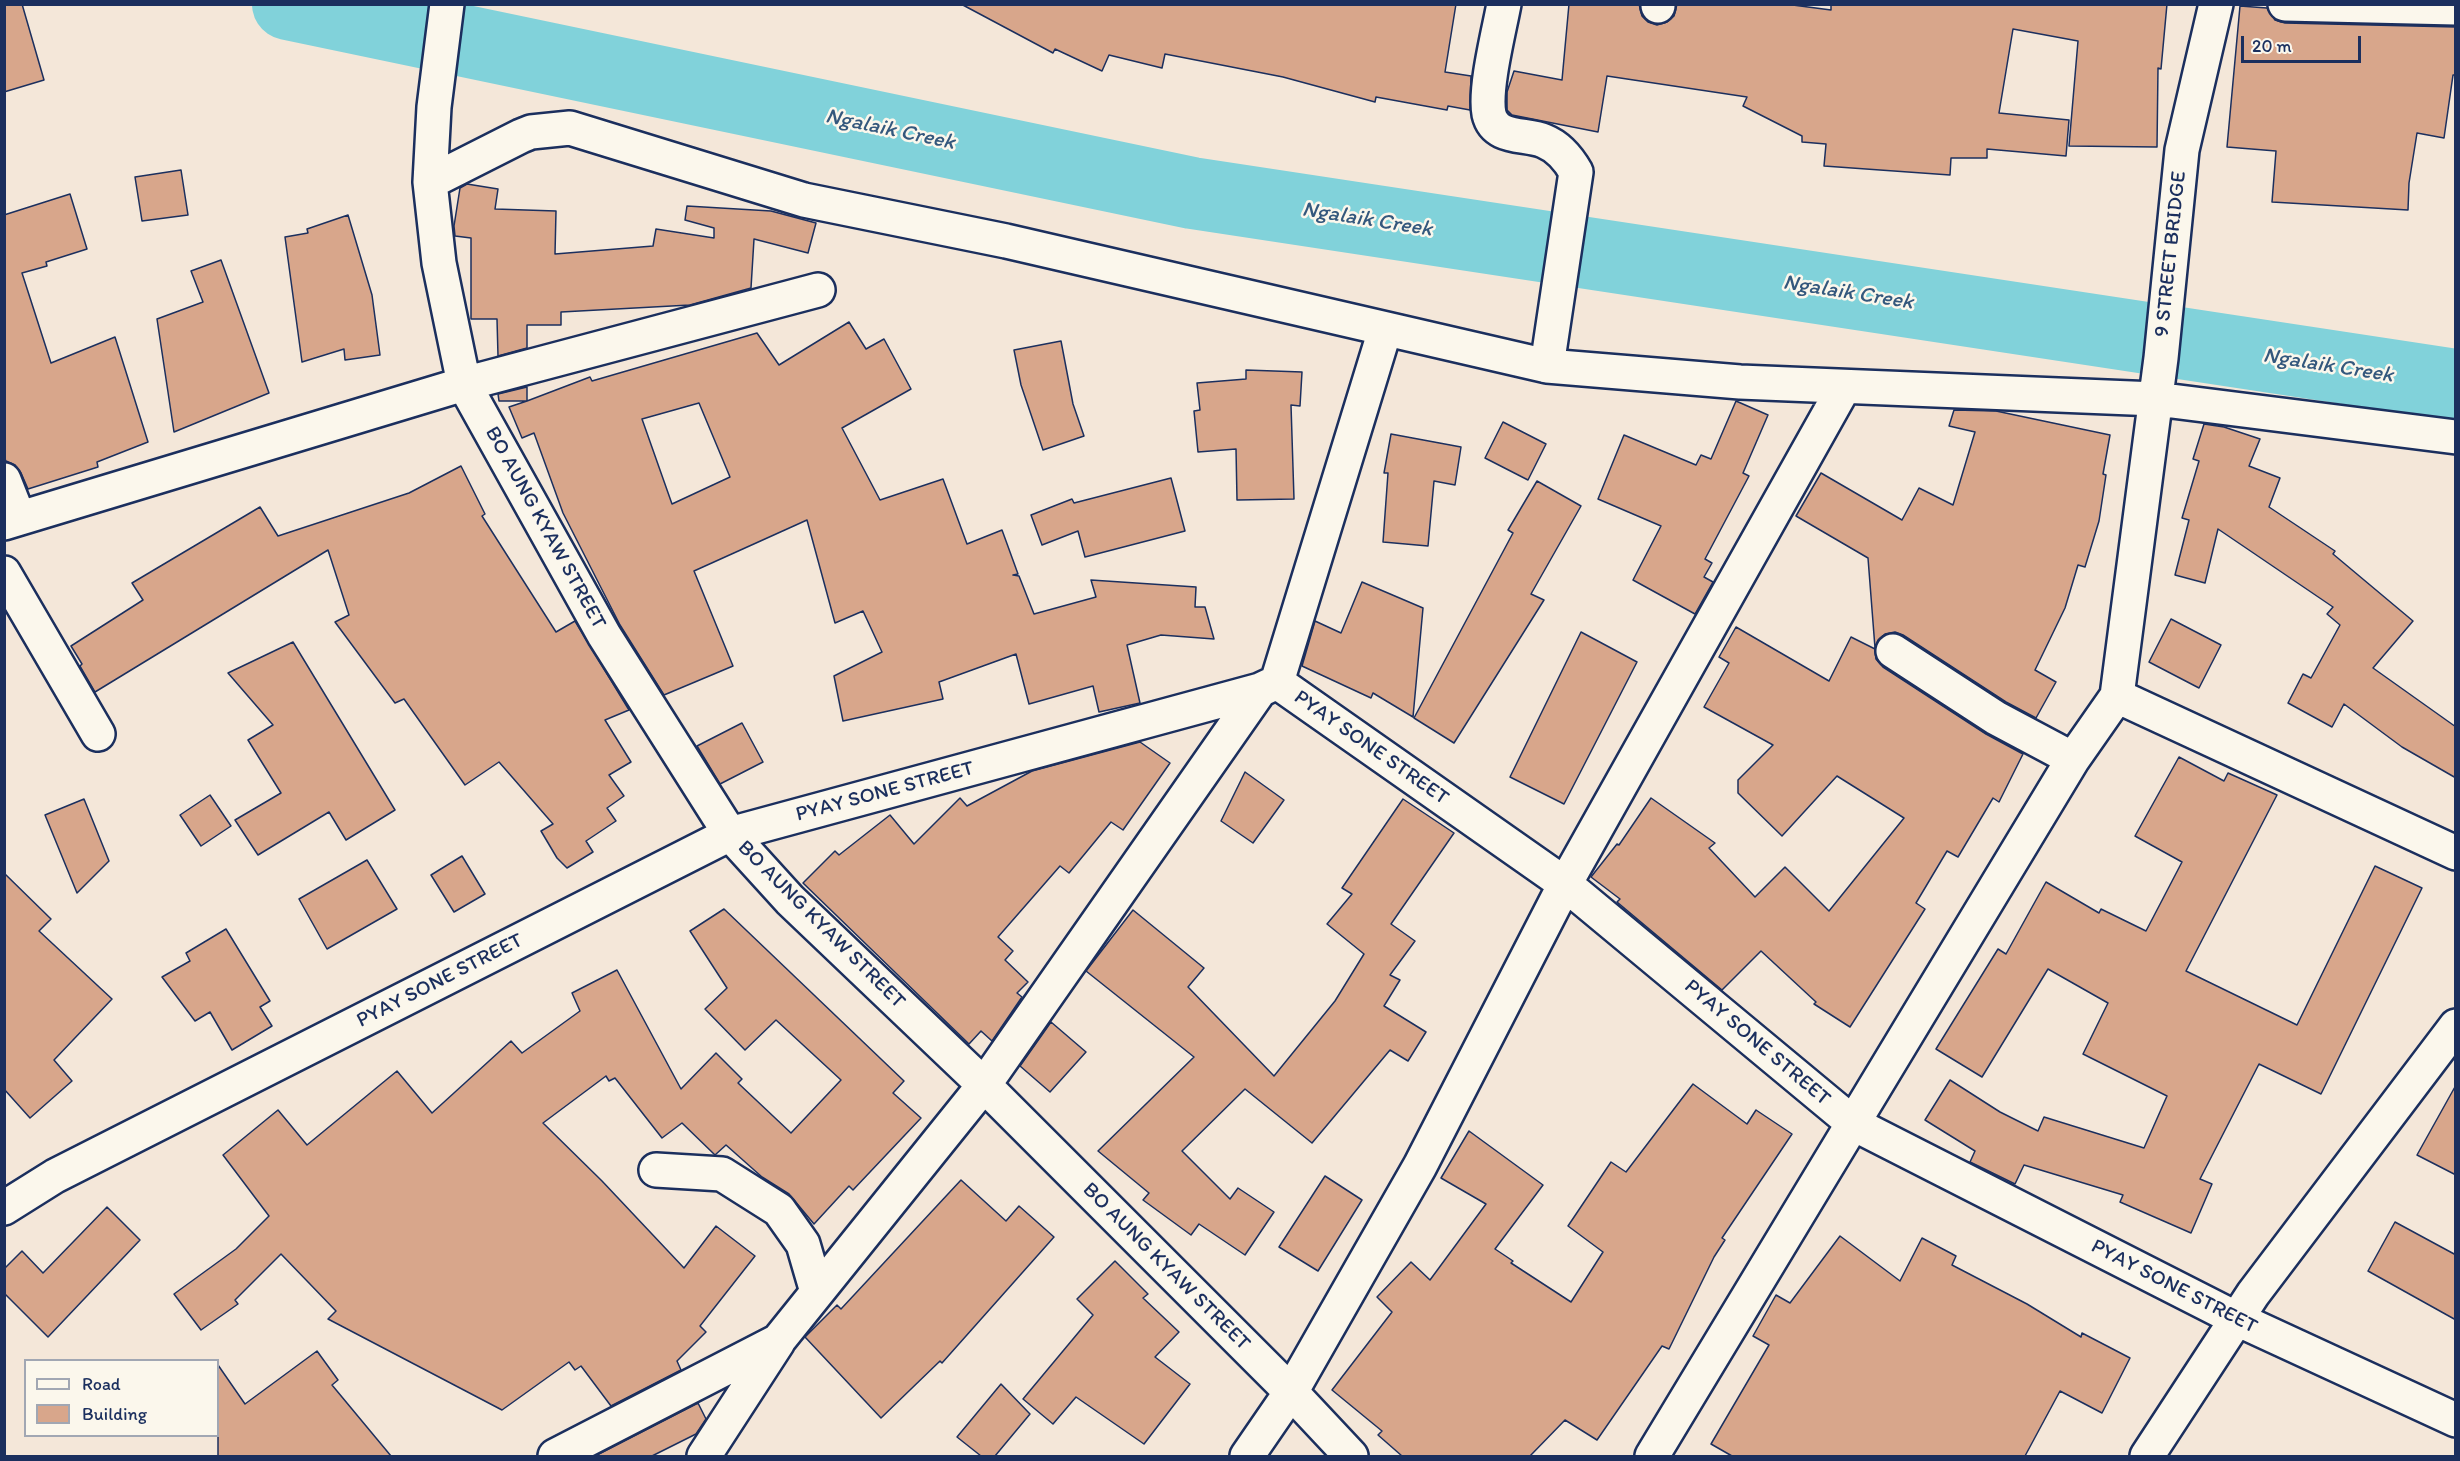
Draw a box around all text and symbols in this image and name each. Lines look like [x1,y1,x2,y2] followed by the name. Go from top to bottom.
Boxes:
[2244,24,2364,62] scale bar
[2252,35,2292,57] text: 20 m
[823,103,957,157] water label: Ngalaik Creek
[2150,170,2192,338] street label: 9 STREET BRIDGE
[1300,197,1434,243] water label: Ngalaik Creek
[1781,270,1915,316] water label: Ngalaik Creek
[2261,343,2395,389] water label: Ngalaik Creek
[479,422,611,634] street label: BO AUNG KYAW STREET
[1289,685,1453,811] street label: PYAY SONE STREET
[793,756,977,828] street label: PYAY SONE STREET
[732,836,910,1014] street label: BO AUNG KYAW STREET
[353,928,527,1034] street label: PYAY SONE STREET
[1679,974,1835,1112] street label: PYAY SONE STREET
[1077,1178,1255,1356] street label: BO AUNG KYAW STREET
[2087,1234,2261,1340] street label: PYAY SONE STREET
[24,1359,219,1437] legend
[82,1373,121,1395] text: Road
[82,1403,147,1425] text: Building

